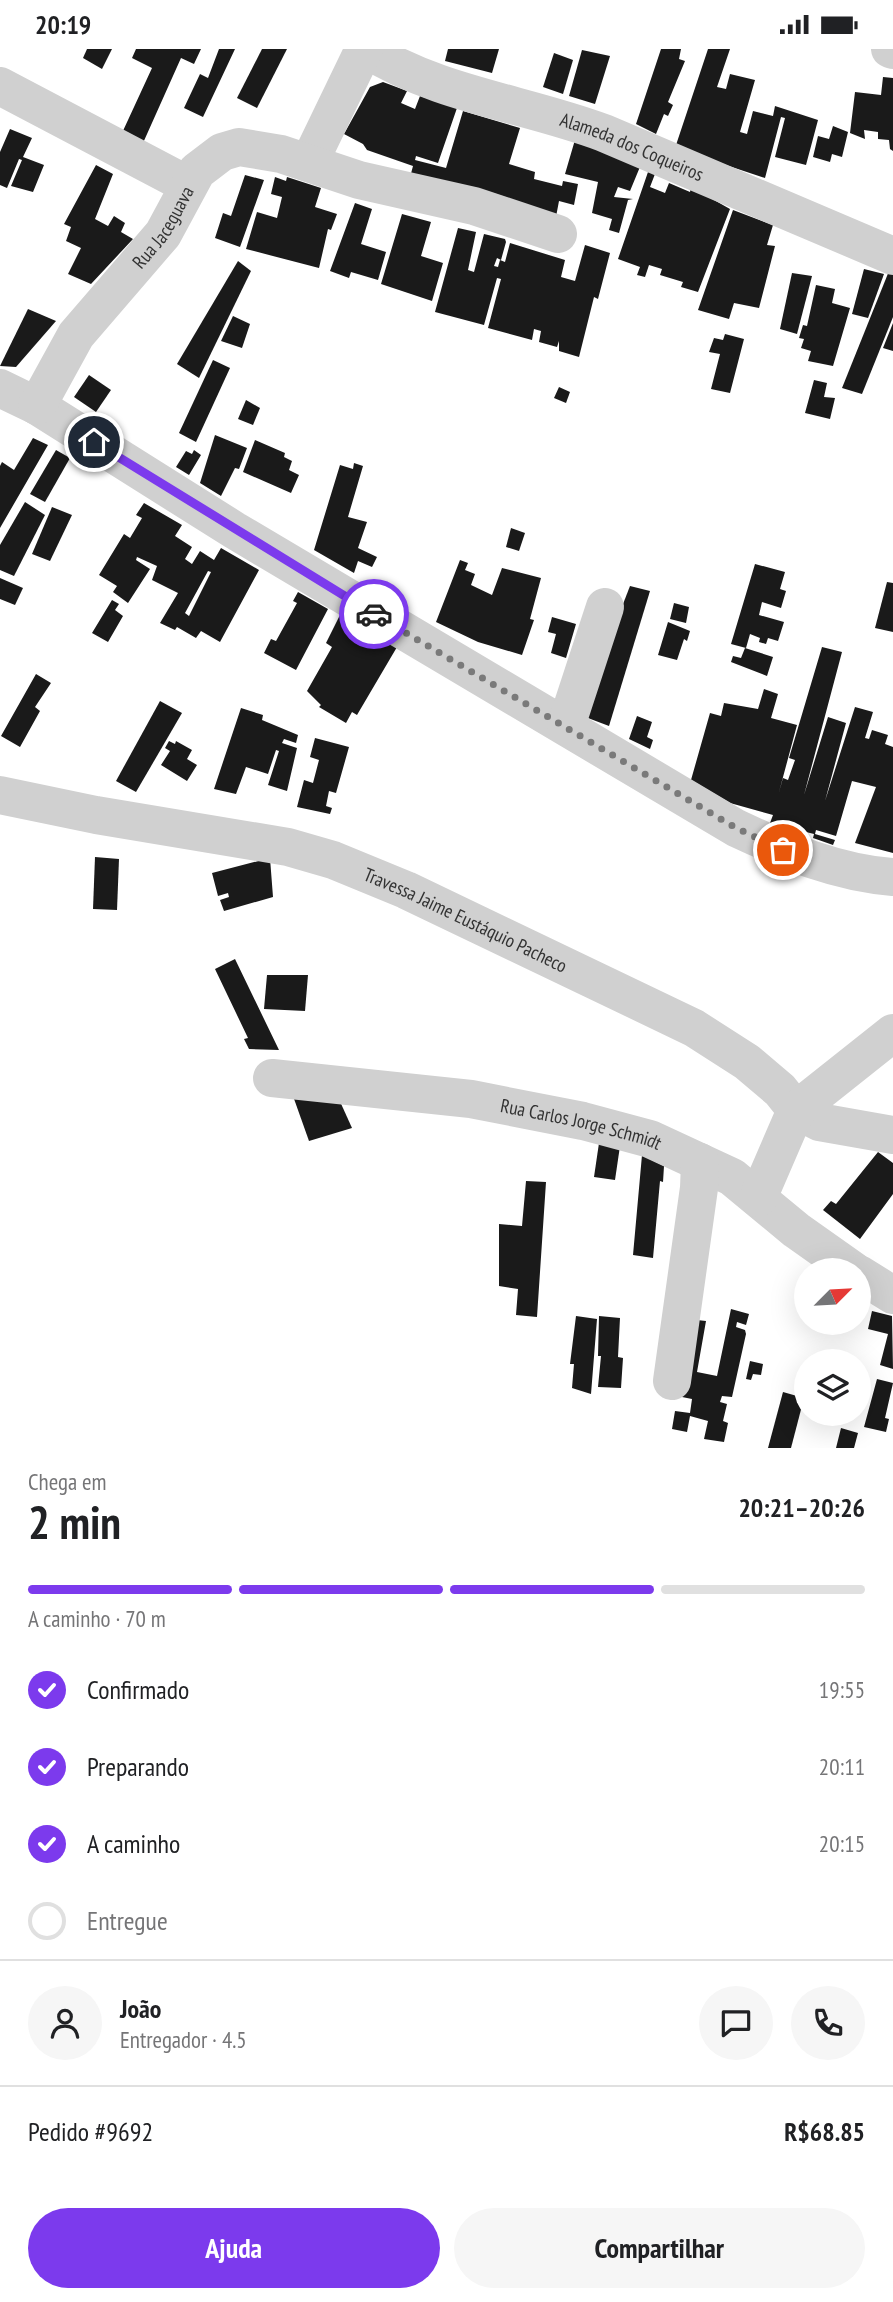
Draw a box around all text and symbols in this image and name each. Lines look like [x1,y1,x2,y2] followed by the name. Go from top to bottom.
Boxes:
[35,8,91,41] text: 20:19
[557,107,707,186] street label: Alameda dos Coqueiros
[127,182,199,273] street label: Rua Jaceguava
[64,412,124,472] pin
[75,423,113,461] icon: home
[339,579,409,649] courier
[355,595,393,633] icon: car
[753,820,813,880] pin
[764,831,802,869] icon: bag
[360,862,571,977] street label: Travessa Jaime Eustáquio Pacheco
[499,1093,666,1155] street label: Rua Carlos Jorge Schmidt
[794,1258,872,1335] north arrow
[794,1258,871,1426] map controls
[794,1349,871,1426] button: layers
[28,1467,106,1496] text: Chega em
[738,1491,865,1524] text: 20:21–20:26
[28,1492,121,1552] text: 2 min
[28,1604,166,1633] text: A caminho · 70 m
[28,1671,66,1709] icon: check
[87,1673,189,1706] text: Confirmado
[819,1675,865,1704] text: 19:55
[28,1748,66,1786] icon: check
[87,1750,189,1783] text: Preparando
[819,1752,865,1781] text: 20:11
[28,1825,66,1863] icon: check
[87,1827,180,1860] text: A caminho
[819,1829,865,1858] text: 20:15
[87,1904,168,1937] text: Entregue
[28,1986,102,2060] button: person
[699,1986,773,2060] button: chat
[791,1986,865,2060] button: phone
[120,1992,161,2025] text: João
[120,2025,247,2054] text: Entregador · 4.5
[28,2115,153,2148] text: Pedido #9692
[784,2115,865,2148] text: R$68.85
[28,2208,440,2288] button: Ajuda
[454,2208,865,2288] button: Compartilhar

